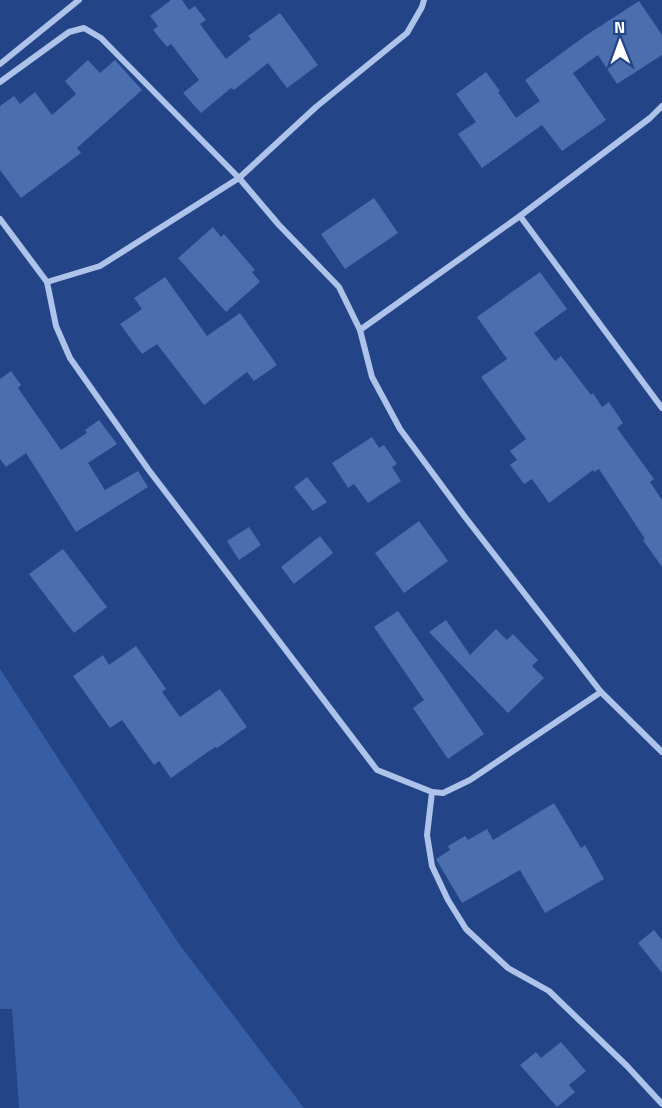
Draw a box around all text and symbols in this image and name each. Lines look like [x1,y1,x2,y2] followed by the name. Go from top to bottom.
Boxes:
[590,12,650,72] north arrow
[614,15,625,39] text: N

